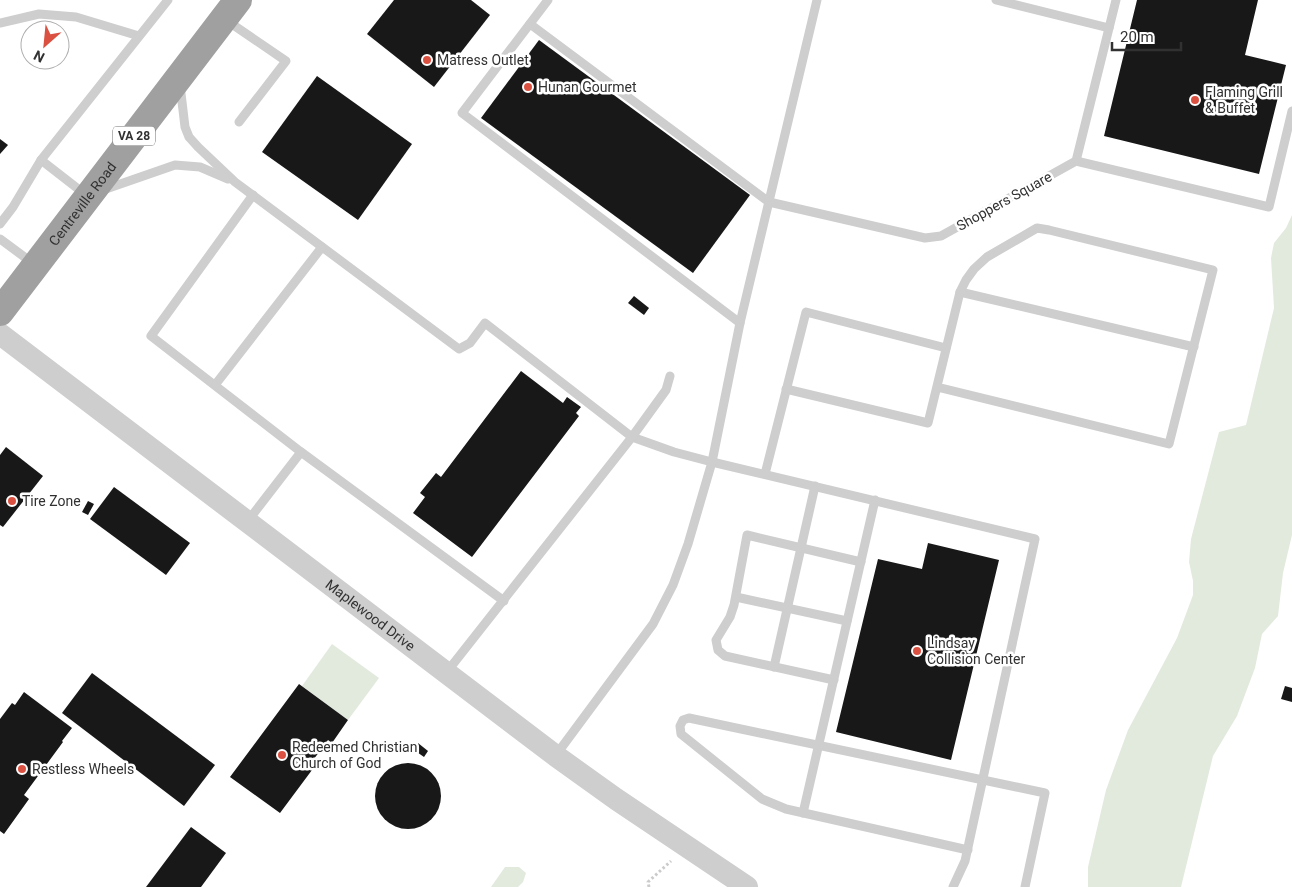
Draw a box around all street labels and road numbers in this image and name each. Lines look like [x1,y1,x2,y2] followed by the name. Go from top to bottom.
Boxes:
[113,126,155,146] road number: VA 28
[46,159,119,249] street label: Centreville Road
[954,168,1054,234] street label: Shoppers Square
[323,576,418,654] street label: Maplewood Drive

